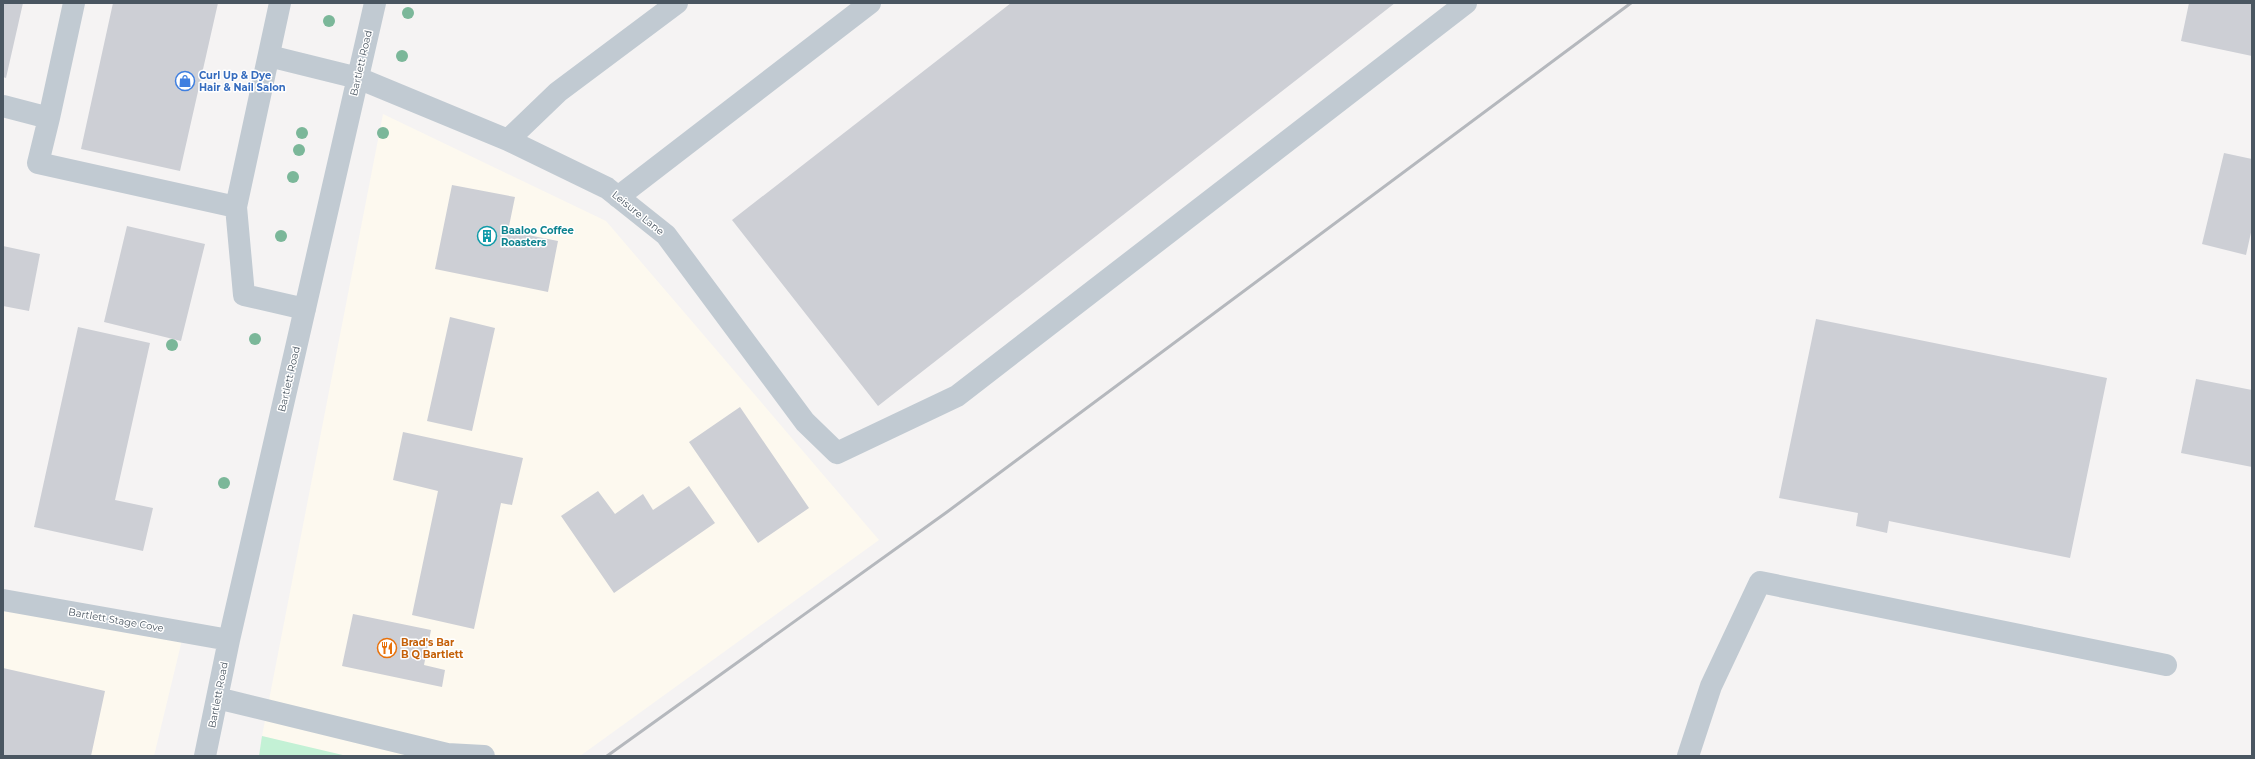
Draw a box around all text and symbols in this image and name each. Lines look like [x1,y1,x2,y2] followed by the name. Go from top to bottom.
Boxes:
[347,29,375,97] street label: Bartlett Road
[199,69,286,94] place label: Curl Up & Dye Hair & Nail Salon
[174,70,196,92] shop icon: Curl Up & Dye Hair & Nail Salon
[609,188,667,238] street label: Leisure Lane
[501,224,574,249] place label: Baaloo Coffee Roasters
[476,225,498,247] building icon: Baaloo Coffee Roasters
[275,345,303,413] street label: Bartlett Road
[67,605,165,635] street label: Bartlett Stage Cove
[401,636,464,661] place label: Brad's Bar B Q Bartlett
[376,637,398,659] restaurant icon: Brad's Bar B Q Bartlett
[205,661,231,729] street label: Bartlett Road

